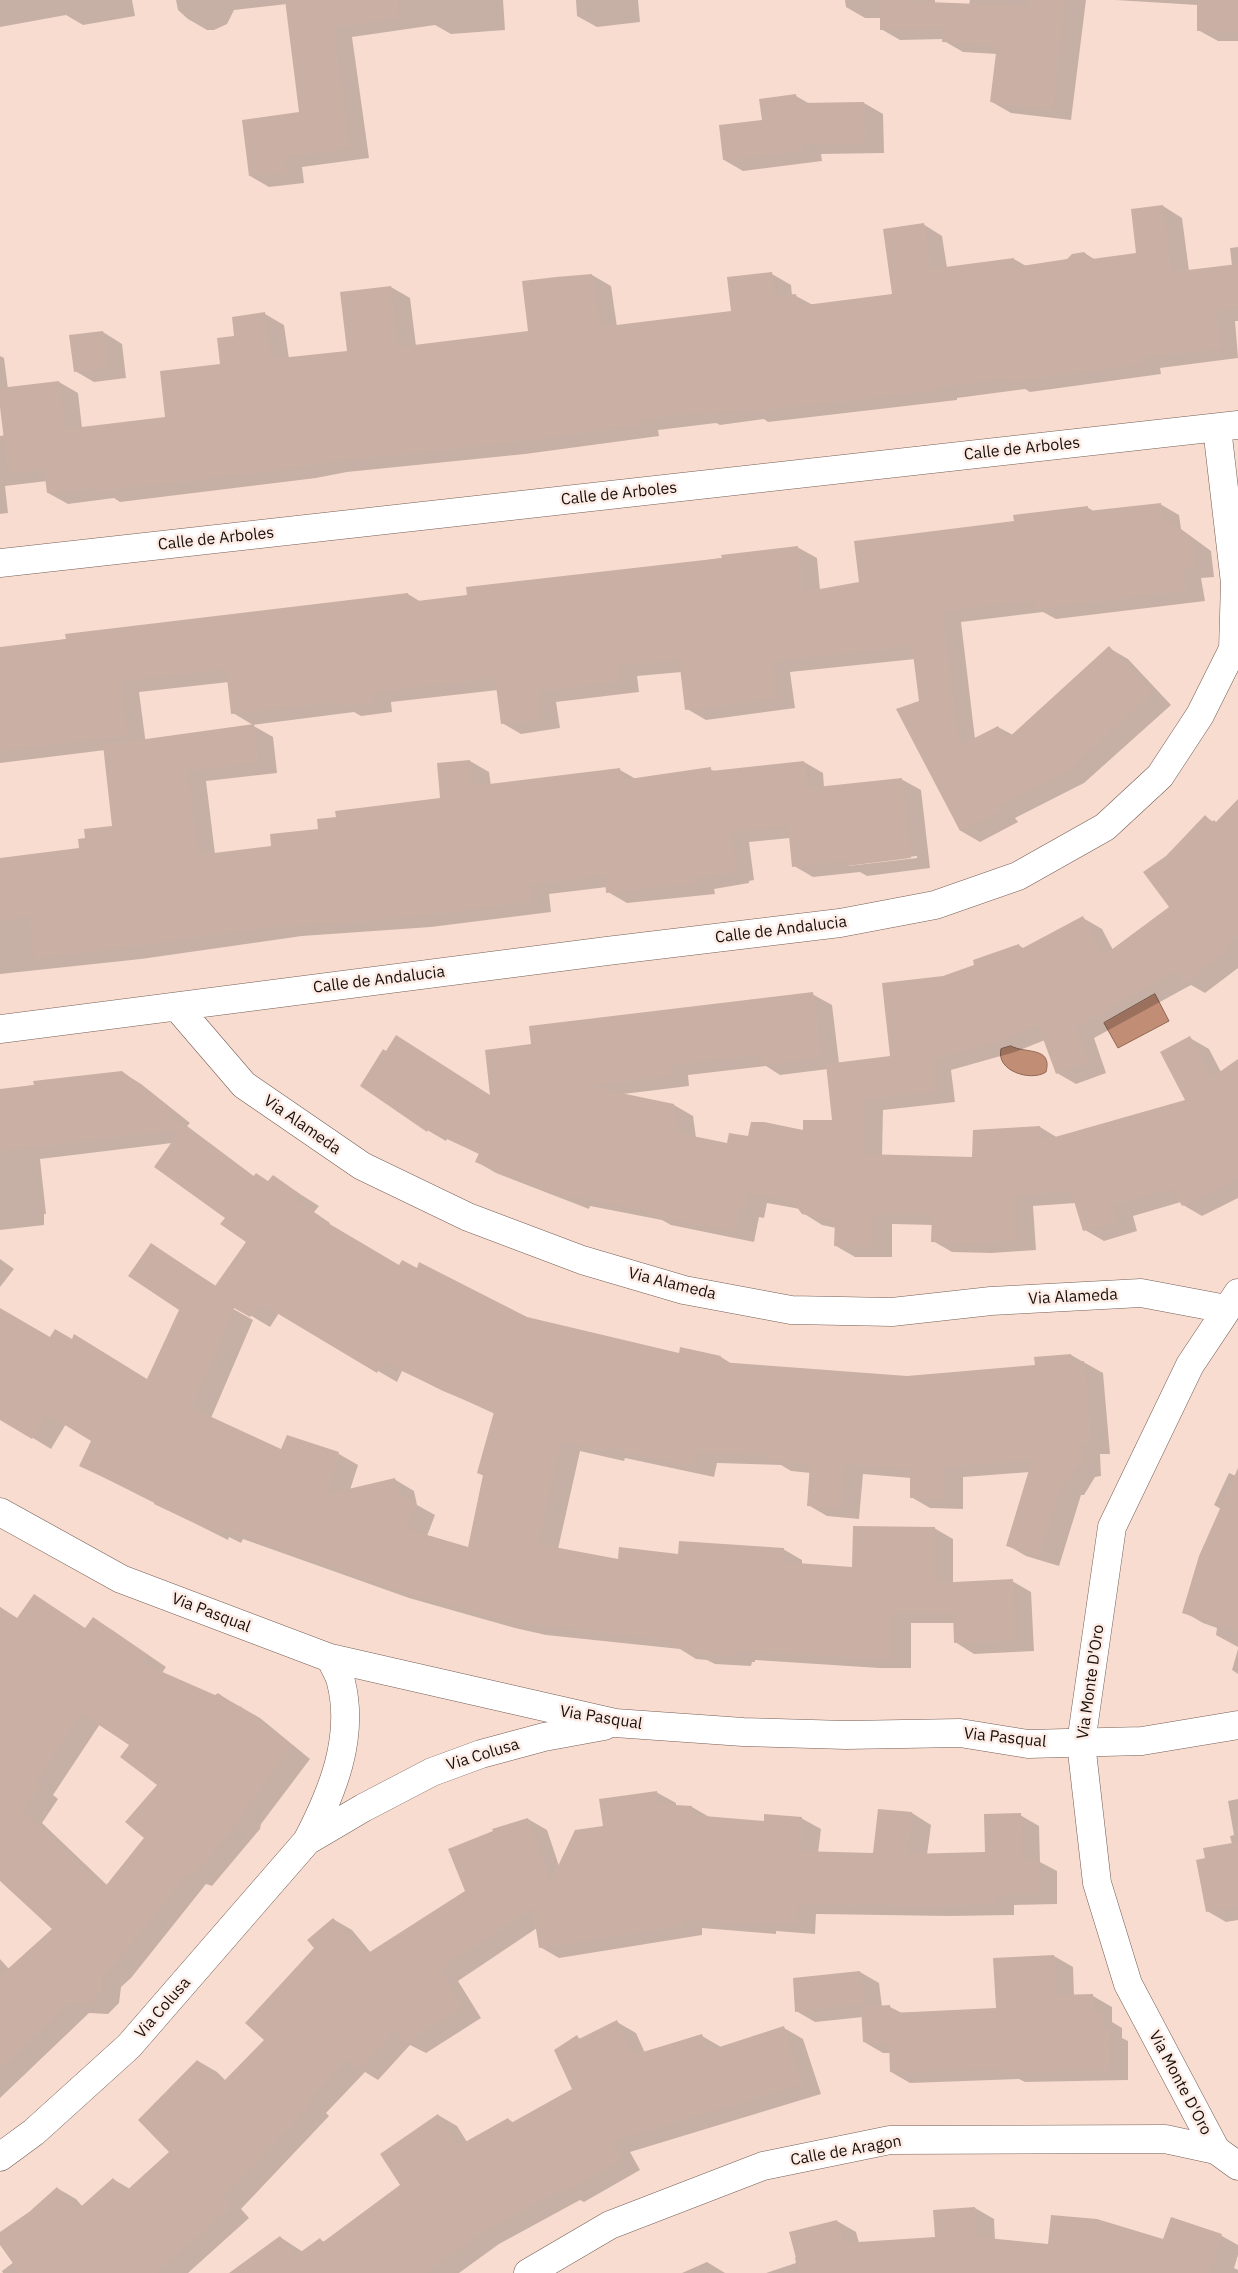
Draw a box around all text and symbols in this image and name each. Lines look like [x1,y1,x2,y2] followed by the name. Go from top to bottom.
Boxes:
[963,433,1081,465] street label: Calle de Arboles
[560,478,678,510] street label: Calle de Arboles
[157,523,275,555] street label: Calle de Arboles
[714,912,848,948] street label: Calle de Andalucia
[312,962,446,998] street label: Calle de Andalucia
[260,1091,344,1159] street label: Via Alameda
[626,1264,718,1304] street label: Via Alameda
[1028,1285,1118,1309] street label: Via Alameda
[169,1589,253,1637] street label: Via Pasqual
[1073,1623,1109,1741] street label: Via Monte D'Oro
[558,1702,644,1734] street label: Via Pasqual
[963,1724,1047,1752] street label: Via Pasqual
[444,1735,522,1775] street label: Via Colusa
[131,1973,195,2043] street label: Via Colusa
[1144,2027,1216,2139] street label: Via Monte D'Oro
[789,2132,903,2170] street label: Calle de Aragon

